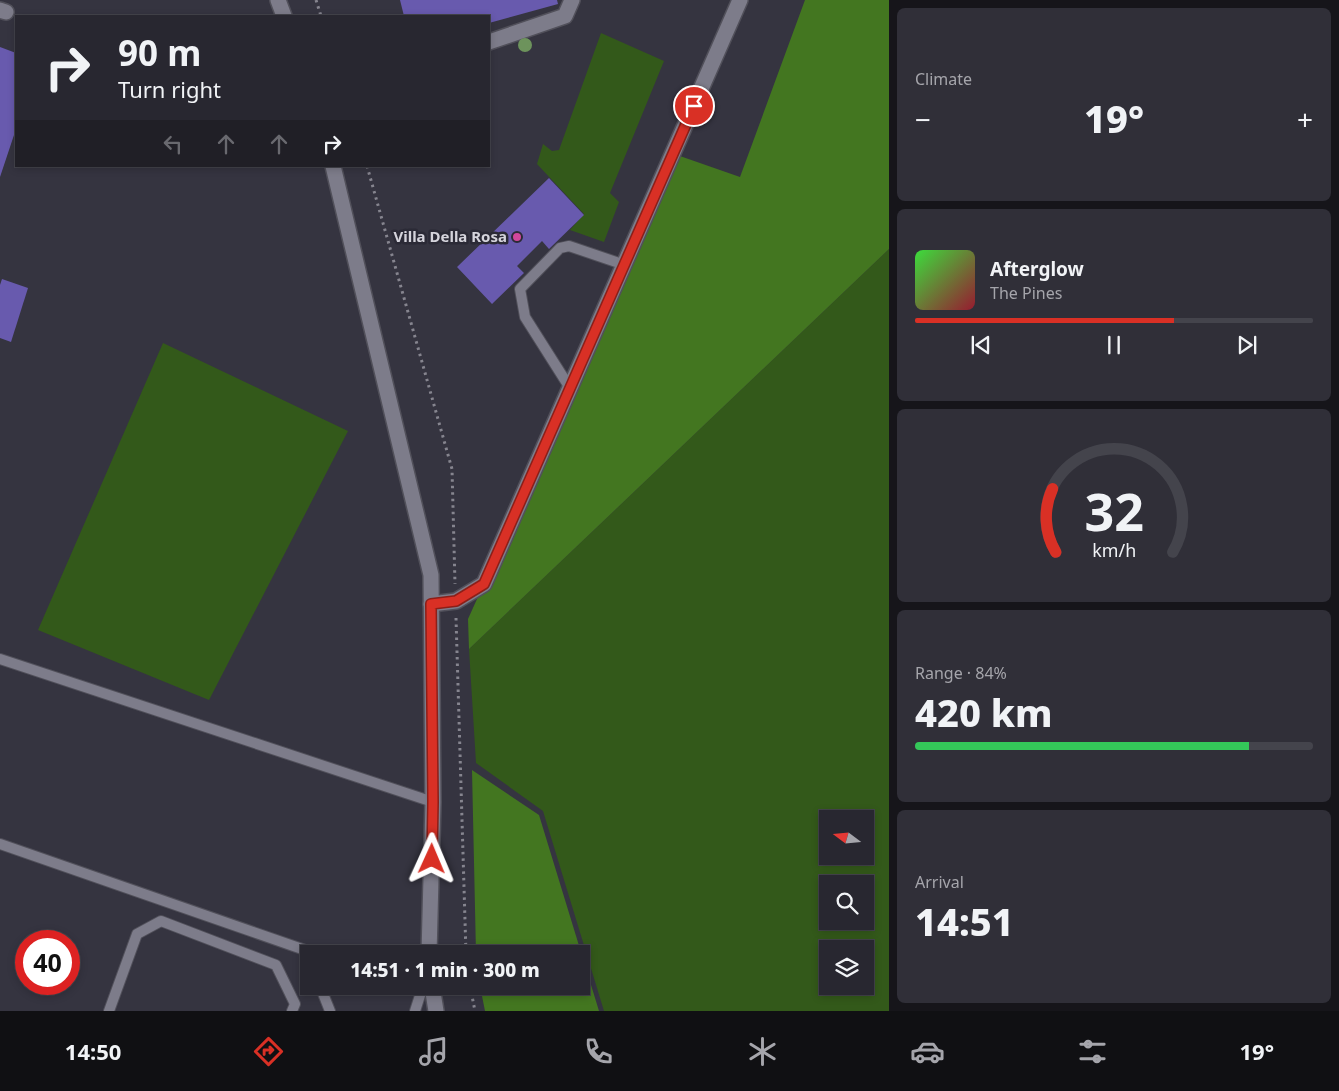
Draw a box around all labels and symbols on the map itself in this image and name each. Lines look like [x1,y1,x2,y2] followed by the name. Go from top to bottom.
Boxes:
[673,85,715,127] pin
[393,226,507,246] place label: Villa Della Rosa
[511,231,523,243] marker: Villa Della Rosa
[819,810,874,865] north arrow
[405,832,457,884] position arrow
[15,930,80,995] speed limit sign: 40

